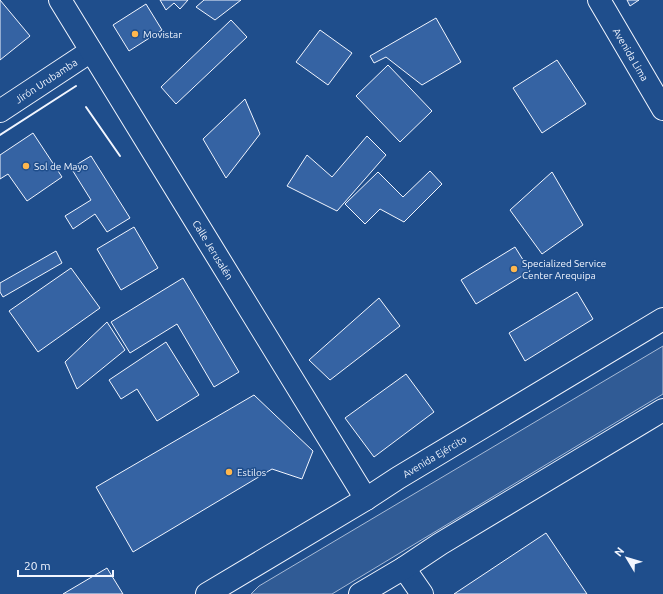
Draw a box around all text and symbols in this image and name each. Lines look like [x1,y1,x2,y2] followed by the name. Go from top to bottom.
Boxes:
[611,26,650,83] street label: Avenida Lima
[130,29,140,39] marker: Movistar
[143,29,182,40] place label: Movistar
[13,57,79,106] street label: Jirón Urubamba
[21,161,31,171] marker: Sol de Mayo
[34,161,88,172] place label: Sol de Mayo
[190,218,235,282] street label: Calle Jerusalén
[522,258,606,281] place label: Specialized Service Center Arequipa
[509,264,519,274] marker: Specialized Service Center Arequipa
[401,433,469,480] street label: Avenida Ejército
[224,467,234,477] marker: Estilos
[237,467,266,478] place label: Estilos
[607,538,647,578] north arrow
[612,545,626,559] text: N
[18,552,113,578] scale bar
[24,559,51,572] text: 20 m

